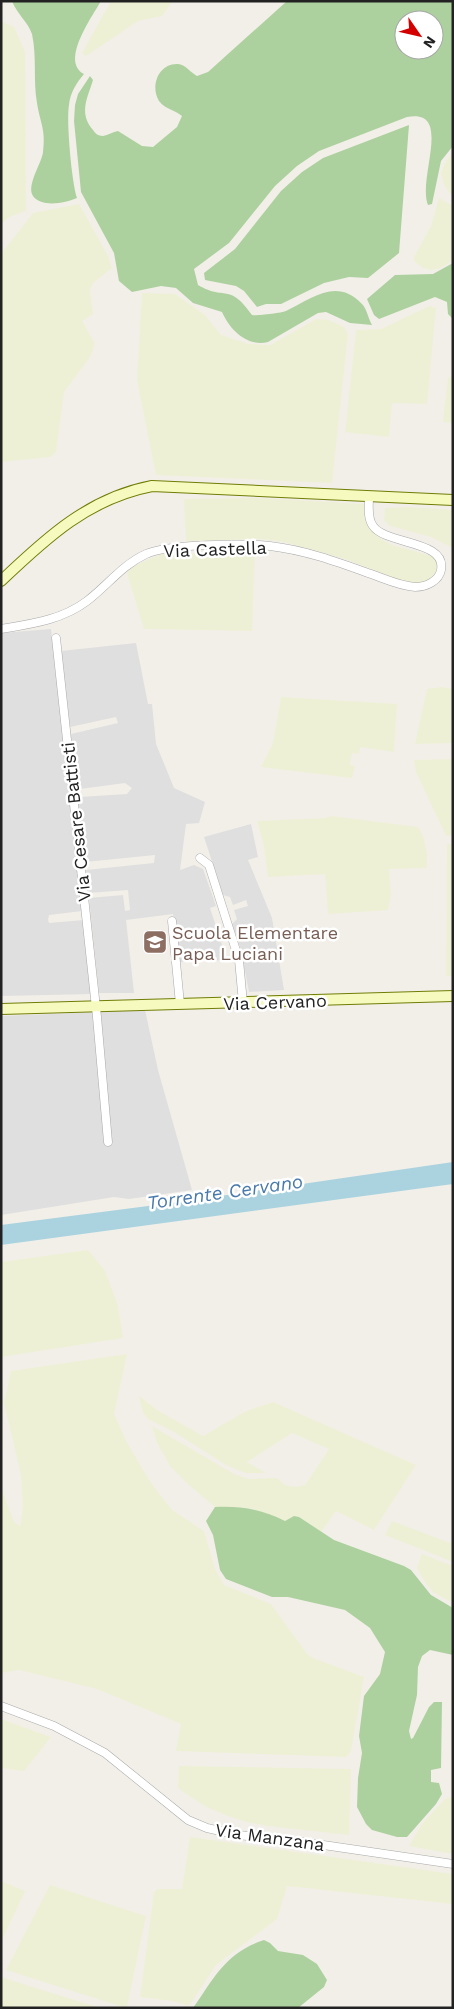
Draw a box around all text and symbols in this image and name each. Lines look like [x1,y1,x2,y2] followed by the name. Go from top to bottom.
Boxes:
[394,10,444,60] north arrow
[420,33,439,51] text: N
[163,537,267,561] street label: Via Castella
[57,741,95,903] street label: Via Cesare Battisti
[172,922,338,964] place label: Scuola Elementare Papa Luciani
[142,929,168,955] school or university icon: Scuola Elementare Papa Luciani
[223,990,327,1014] street label: Via Cervano
[146,1170,304,1214] water label: Torrente Cervano
[214,1819,326,1855] street label: Via Manzana

